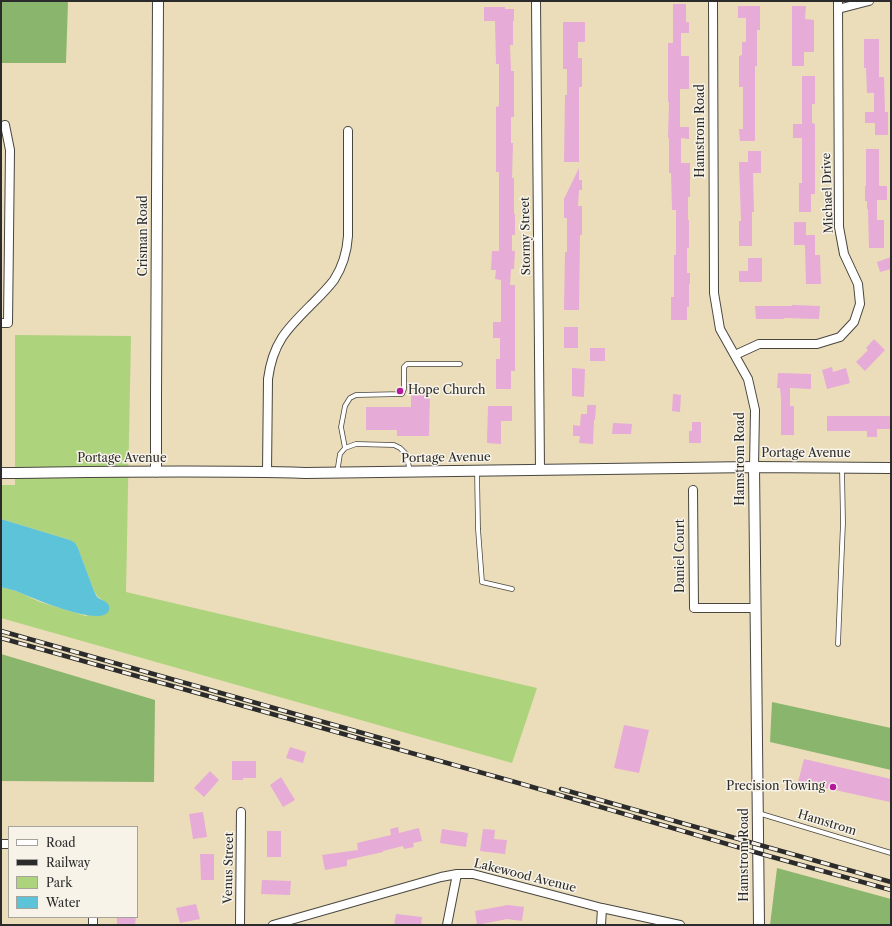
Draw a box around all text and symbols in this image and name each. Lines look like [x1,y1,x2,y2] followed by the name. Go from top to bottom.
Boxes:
[694,84,708,178] street label: Hamstrom Road
[819,152,837,234] street label: Michael Drive
[137,195,151,277] street label: Crisman Road
[518,197,534,275] street label: Stormy Street
[408,384,486,398] place label: Hope Church
[395,386,405,396] marker: Hope Church
[734,412,748,506] street label: Hamstrom Road
[761,447,851,461] street label: Portage Avenue
[401,450,491,466] street label: Portage Avenue
[77,452,167,466] street label: Portage Avenue
[674,519,688,593] street label: Daniel Court
[726,780,825,794] place label: Precision Towing
[828,782,838,792] marker: Precision Towing
[796,807,858,839] street label: Hamstrom
[738,808,752,902] street label: Hamstrom Road
[8,826,138,918] legend
[221,832,237,904] street label: Venus Street
[46,835,76,850] text: Road
[46,855,91,870] text: Railway
[472,856,578,896] street label: Lakewood Avenue
[46,875,72,890] text: Park
[46,895,80,910] text: Water

